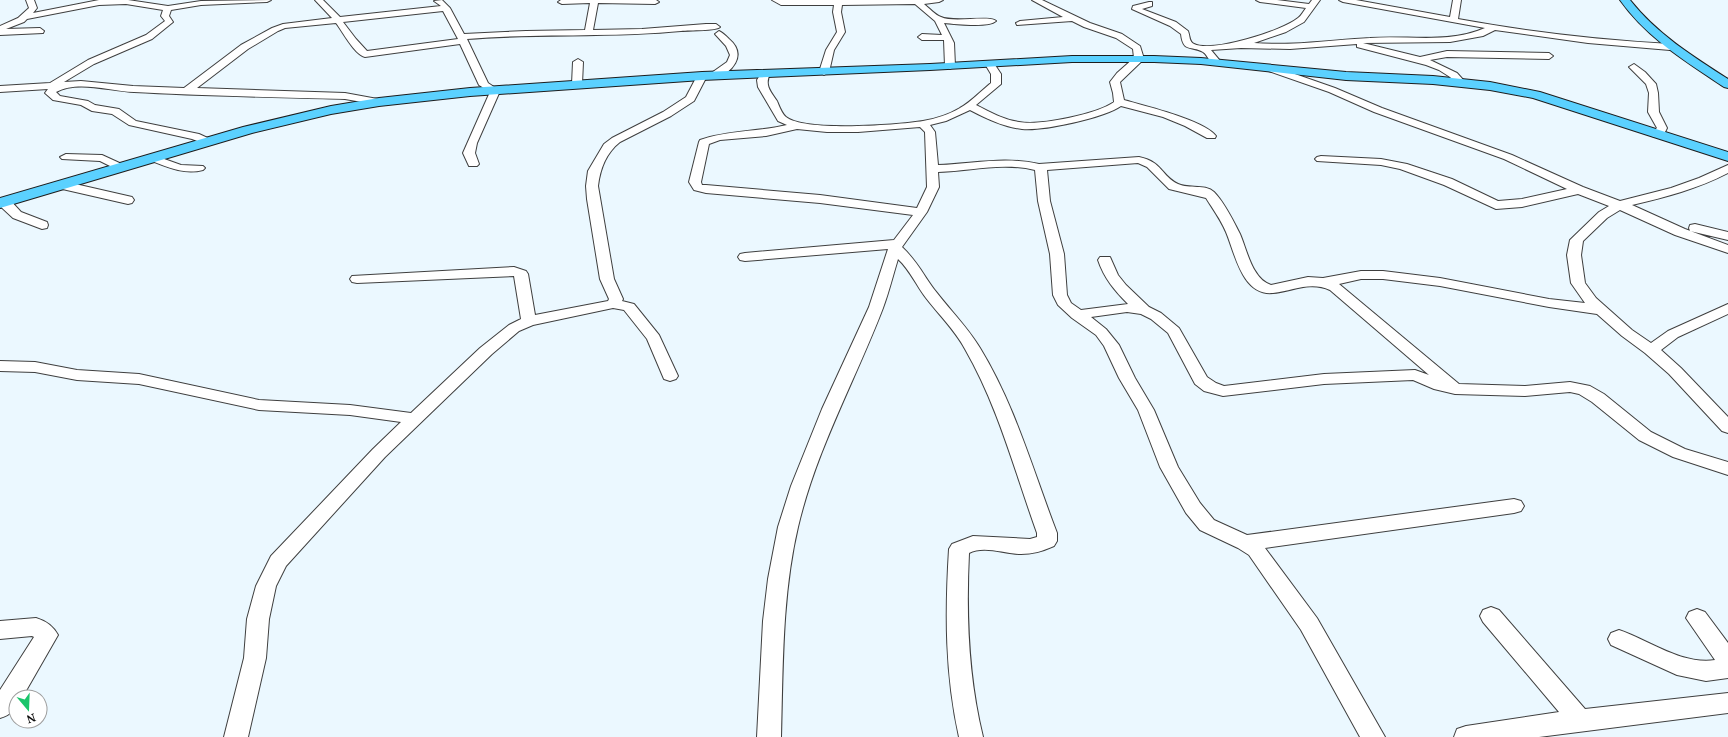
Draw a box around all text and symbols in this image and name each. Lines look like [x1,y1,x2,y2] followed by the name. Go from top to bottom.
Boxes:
[8,689,48,729] north arrow
[25,710,38,728] text: N

